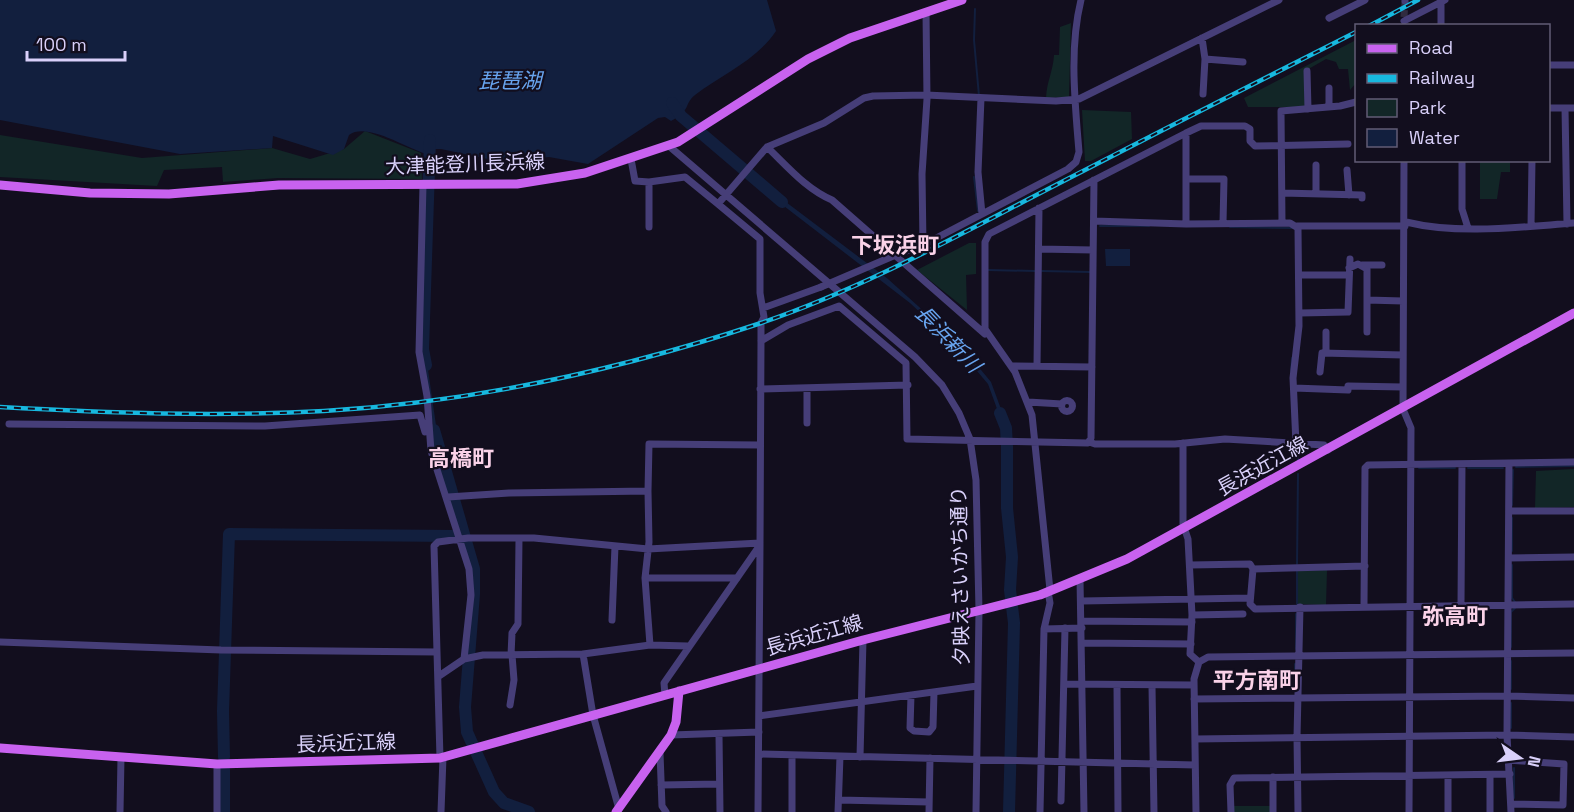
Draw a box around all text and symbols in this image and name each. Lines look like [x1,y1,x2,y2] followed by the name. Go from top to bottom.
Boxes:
[27,24,124,62] scale bar
[1355,24,1550,162] legend
[36,33,87,56] text: 100 m
[1409,36,1453,59] text: Road
[1409,66,1475,89] text: Railway
[479,67,544,94] water label: 琵琶湖
[1409,96,1447,119] text: Park
[1409,126,1460,149] text: Water
[385,148,545,180] street label: 大津能登川長浜線
[851,231,939,259] district label: 下坂浜町
[909,299,989,380] water label: 長浜新川
[1212,430,1312,502] street label: 長浜近江線
[428,444,494,472] district label: 高橋町
[945,486,975,666] street label: 夕映えさいかち通り
[1422,602,1488,630] district label: 弥高町
[762,609,866,661] street label: 長浜近江線
[1213,666,1301,694] district label: 平方南町
[296,728,396,758] street label: 長浜近江線
[1490,728,1550,788] north arrow
[1523,754,1546,769] text: N

